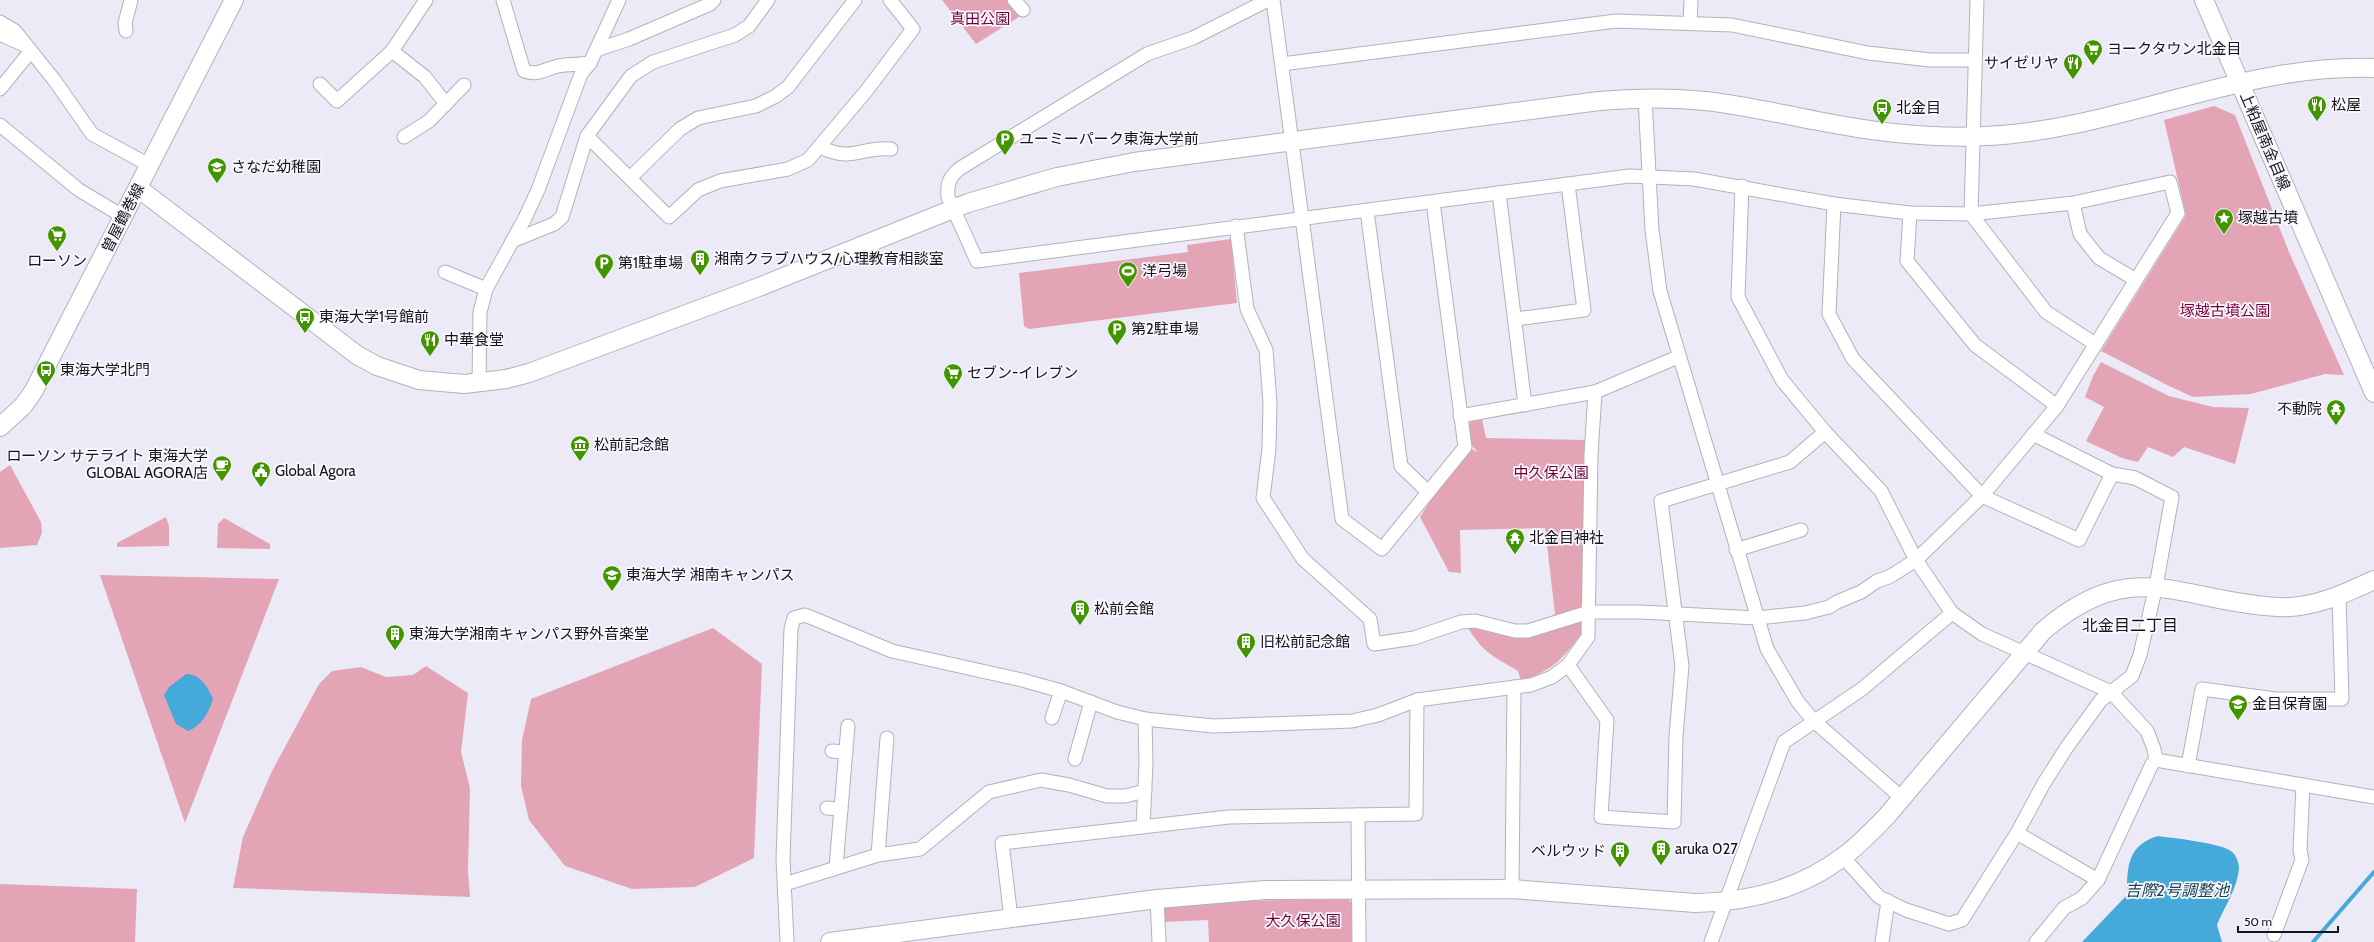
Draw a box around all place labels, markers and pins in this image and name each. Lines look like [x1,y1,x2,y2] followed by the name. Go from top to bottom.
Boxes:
[2082,38,2104,66] supermarket icon: ヨークタウン北金目
[2107,40,2241,58] place label: ヨークタウン北金目
[2062,52,2084,80] restaurant icon: サイゼリヤ
[1984,54,2059,72] place label: サイゼリヤ
[2306,94,2328,122] restaurant icon: 松屋
[2331,96,2361,114] place label: 松屋
[1871,97,1893,125] bus stop icon: 北金目
[1896,99,1941,117] place label: 北金目
[994,128,1016,156] parking icon: ユーミーパーク東海大学前
[1019,130,1199,148] place label: ユーミーパーク東海大学前
[206,156,228,184] school or university icon: さなだ幼稚園
[231,158,321,176] place label: さなだ幼稚園
[2213,207,2235,235] place icon: 塚越古墳
[2238,209,2298,227] place label: 塚越古墳
[46,224,68,252] supermarket icon: ローソン
[689,248,711,276] building icon: 湘南クラブハウス/心理教育相談室
[714,250,944,268] place label: 湘南クラブハウス/心理教育相談室
[27,252,87,270] place label: ローソン
[593,252,615,280] parking icon: 第1駐車場
[618,254,683,272] place label: 第1駐車場
[1117,260,1139,288] sports icon: 洋弓場
[1142,262,1187,280] place label: 洋弓場
[294,306,316,334] bus stop icon: 東海大学1号館前
[319,308,429,326] place label: 東海大学1号館前
[1106,318,1128,346] parking icon: 第2駐車場
[1131,320,1199,338] place label: 第2駐車場
[419,329,441,357] restaurant icon: 中華食堂
[444,331,504,349] place label: 中華食堂
[35,359,57,387] bus stop icon: 東海大学北門
[60,361,150,379] place label: 東海大学北門
[942,362,964,390] supermarket icon: セブン-イレブン
[967,364,1078,382] place label: セブン-イレブン
[2325,398,2347,426] temple icon: 不動院
[2277,400,2322,418] place label: 不動院
[569,434,591,462] museum icon: 松前記念館
[594,436,669,454] place label: 松前記念館
[6,447,208,482] place label: ローソン サテライト 東海大学 GLOBAL AGORA店
[211,454,233,482] cafe icon: ローソン サテライト 東海大学 GLOBAL AGORA店
[250,460,272,488] public building icon: Global Agora
[275,462,357,480] place label: Global Agora
[1504,527,1526,555] temple icon: 北金目神社
[1529,529,1604,547] place label: 北金目神社
[601,564,623,592] school or university icon: 東海大学 湘南キャンパス
[626,566,794,584] place label: 東海大学 湘南キャンパス
[1069,598,1091,626] building icon: 松前会館
[1094,600,1154,618] place label: 松前会館
[384,623,406,651] building icon: 東海大学湘南キャンパス野外音楽堂
[409,625,649,643] place label: 東海大学湘南キャンパス野外音楽堂
[1235,631,1257,659] building icon: 旧松前記念館
[1260,633,1350,651] place label: 旧松前記念館
[2227,693,2249,721] school or university icon: 金目保育園
[2252,695,2327,713] place label: 金目保育園
[1650,838,1672,866] building icon: aruka 027
[1609,840,1631,868] building icon: ベルウッド
[1675,840,1738,858] place label: aruka 027
[1531,842,1606,860] place label: ベルウッド

